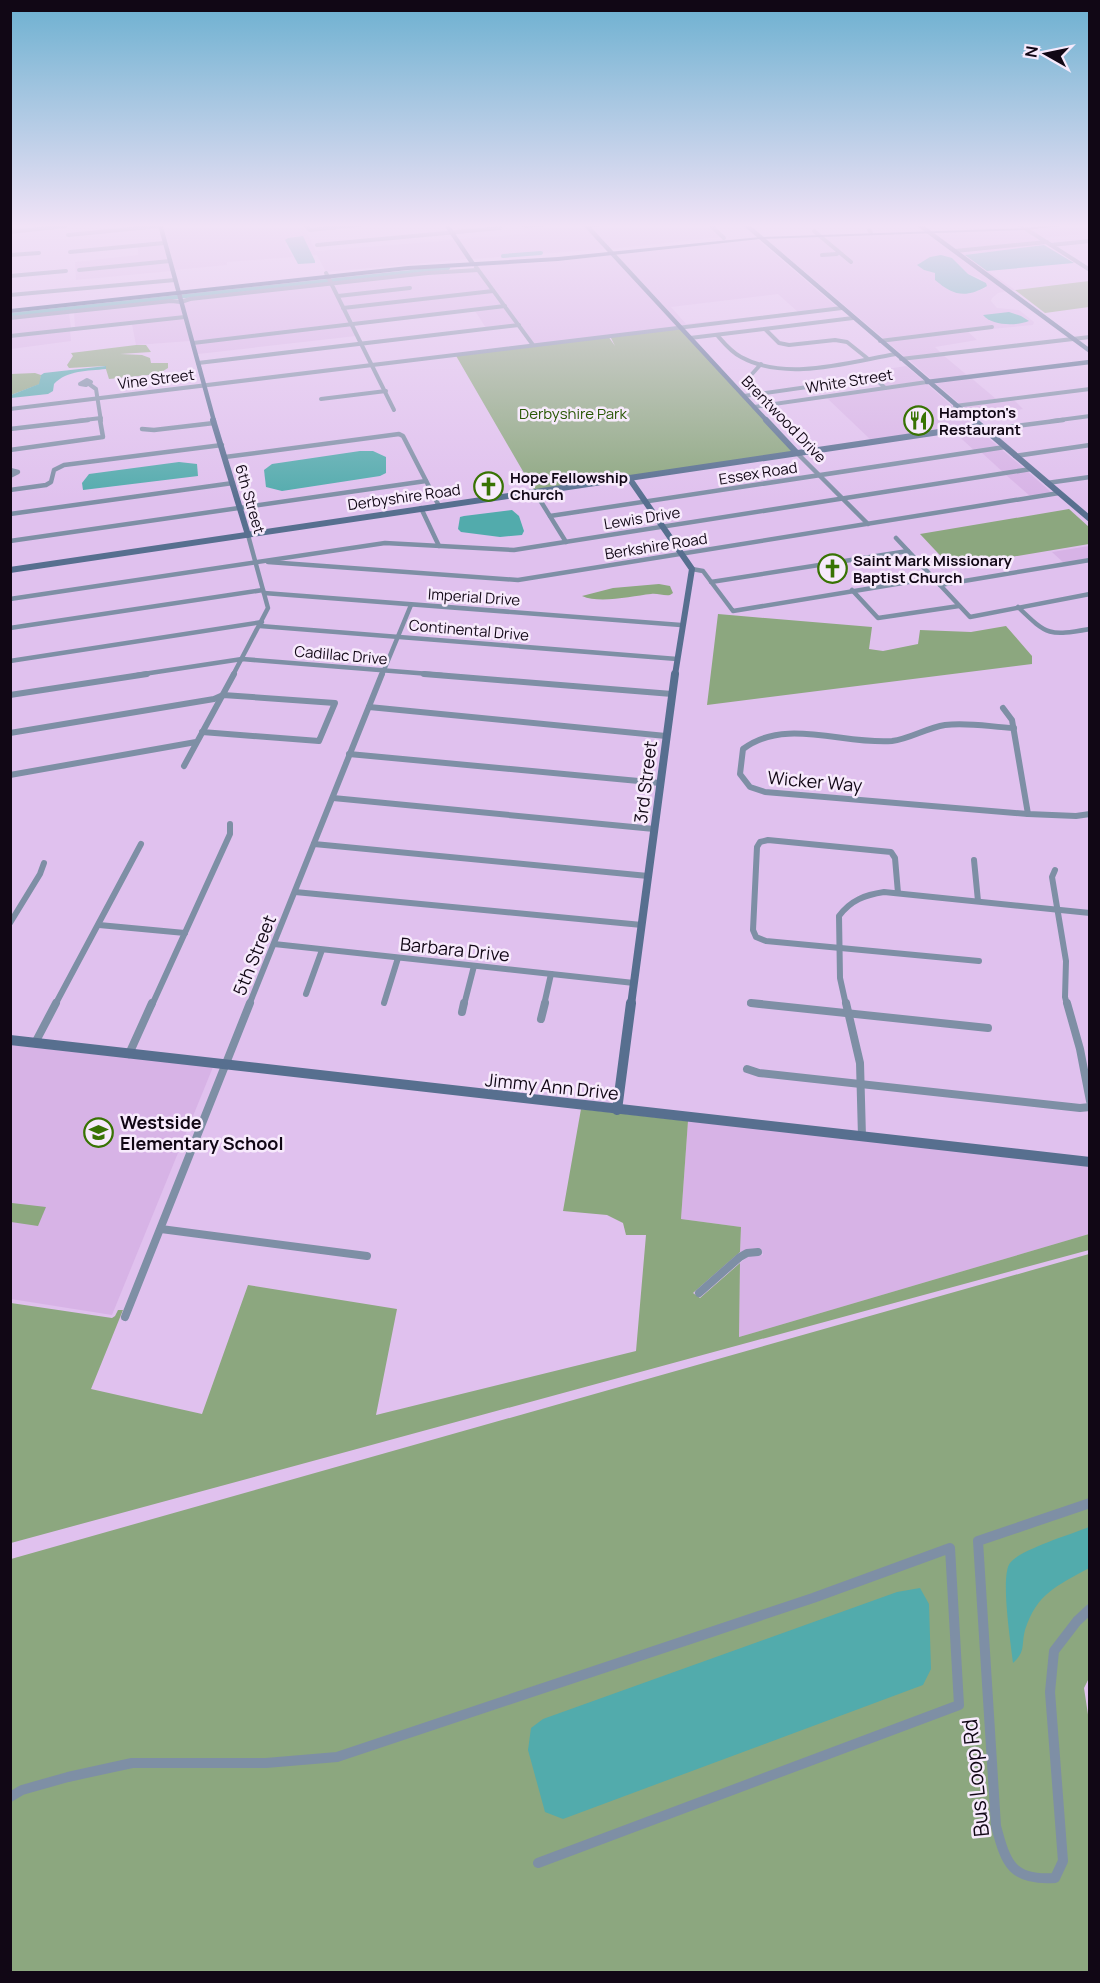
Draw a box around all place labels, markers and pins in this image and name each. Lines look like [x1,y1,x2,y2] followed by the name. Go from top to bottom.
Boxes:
[939,402,1021,440] place label: Hampton's Restaurant
[902,405,934,437] restaurant icon: Hampton's Restaurant
[510,467,628,505] place label: Hope Fellowship Church
[473,470,505,502] church icon: Hope Fellowship Church
[853,550,1013,588] place label: Saint Mark Missionary Baptist Church
[816,553,848,585] church icon: Saint Mark Missionary Baptist Church
[120,1110,283,1155] place label: Westside Elementary School
[83,1116,115,1148] school or university icon: Westside Elementary School

